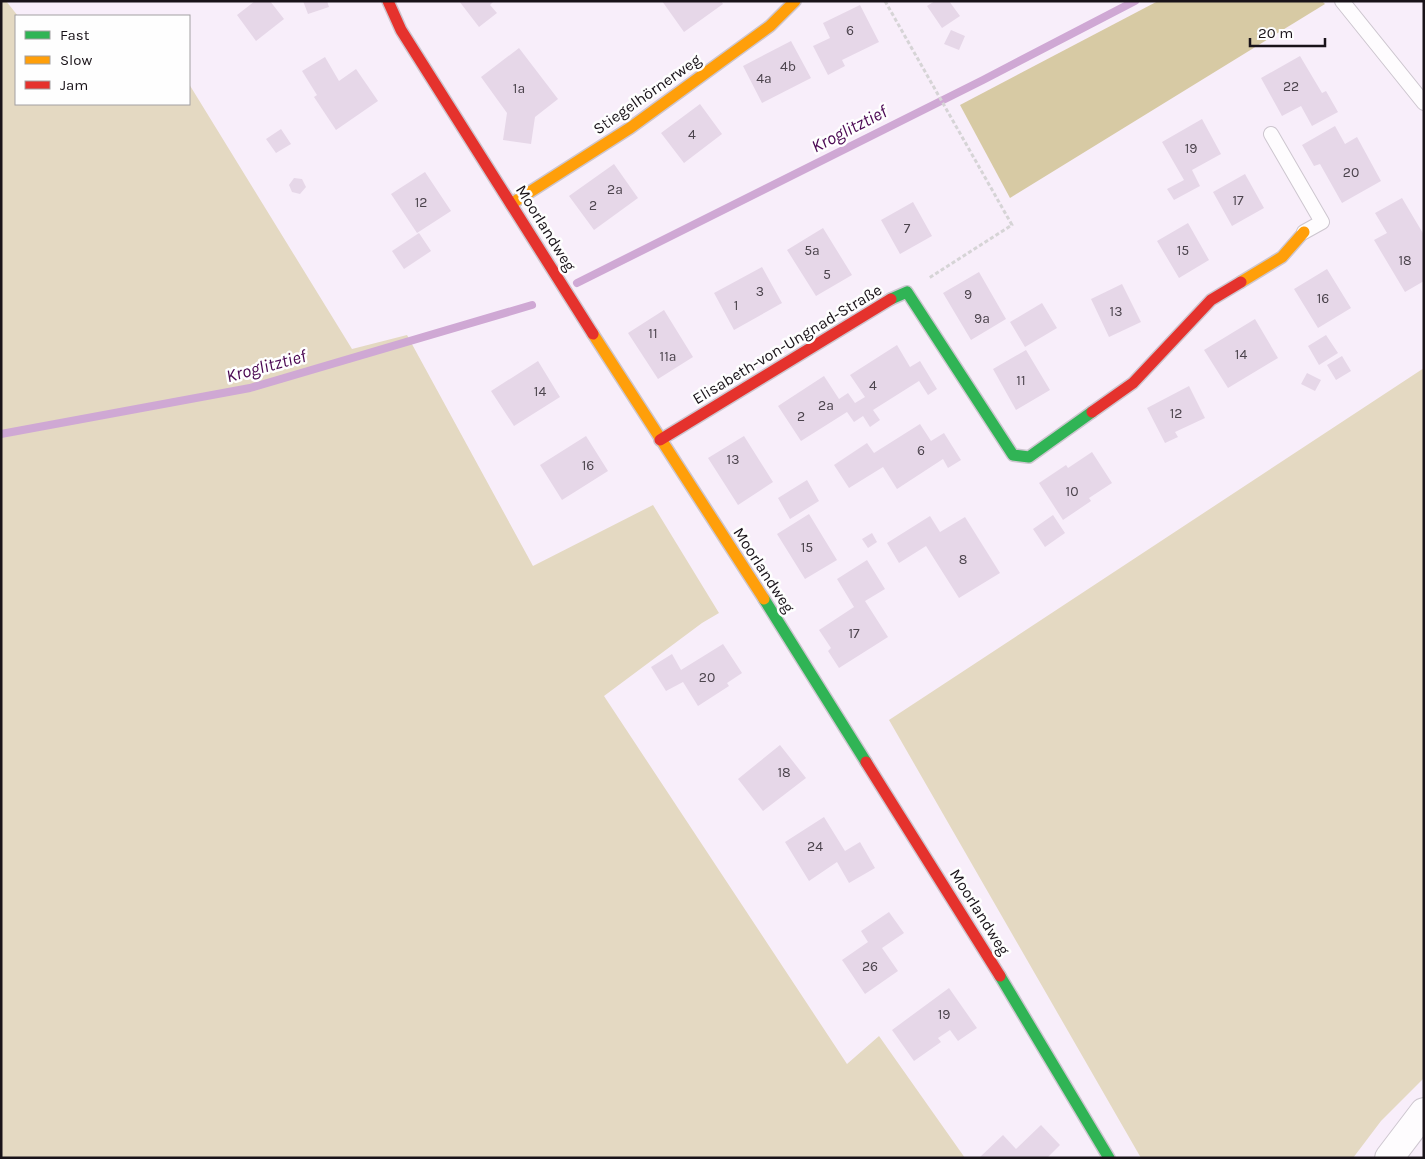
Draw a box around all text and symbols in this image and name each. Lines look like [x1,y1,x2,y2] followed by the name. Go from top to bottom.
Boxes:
[15,15,190,105] legend
[1250,15,1325,47] scale bar
[846,22,854,39] house number: 6
[1258,24,1293,42] text: 20 m
[60,26,90,44] text: Fast
[589,50,705,138] street label: Stiegelhörnerweg
[60,51,92,69] text: Slow
[780,58,796,75] house number: 4b
[756,70,772,87] house number: 4a
[60,76,88,94] text: Jam
[1283,78,1299,95] house number: 22
[513,80,525,97] house number: 1a
[807,100,892,157] water label: Kroglitztief
[688,126,696,143] house number: 4
[1185,140,1197,157] house number: 19
[1343,164,1359,181] house number: 20
[512,181,580,275] street label: Moorlandweg
[607,181,623,198] house number: 2a
[1232,192,1244,209] house number: 17
[415,194,427,211] house number: 12
[589,197,597,214] house number: 2
[904,220,911,237] house number: 7
[804,242,820,259] house number: 5a
[1177,242,1189,259] house number: 15
[1398,252,1412,269] house number: 18
[823,266,831,283] house number: 5
[689,280,885,408] street label: Elisabeth-von-Ungnad-Straße
[756,283,764,300] house number: 3
[964,286,972,303] house number: 9
[1317,290,1329,307] house number: 16
[734,297,738,314] house number: 1
[1110,303,1122,320] house number: 13
[974,310,990,327] house number: 9a
[648,325,658,342] house number: 11
[224,344,310,387] water label: Kroglitztief
[1235,346,1247,363] house number: 14
[660,348,676,365] house number: 11a
[1016,372,1026,389] house number: 11
[869,377,877,394] house number: 4
[534,383,546,400] house number: 14
[818,397,834,414] house number: 2a
[1170,405,1182,422] house number: 12
[797,408,805,425] house number: 2
[917,442,925,459] house number: 6
[727,451,739,468] house number: 13
[582,457,594,474] house number: 16
[1066,483,1078,500] house number: 10
[729,524,799,616] street label: Moorlandweg
[801,539,813,556] house number: 15
[959,551,967,568] house number: 8
[848,625,860,642] house number: 17
[699,669,715,686] house number: 20
[777,764,791,781] house number: 18
[807,838,823,855] house number: 24
[946,865,1014,959] street label: Moorlandweg
[862,958,878,975] house number: 26
[938,1006,950,1023] house number: 19

